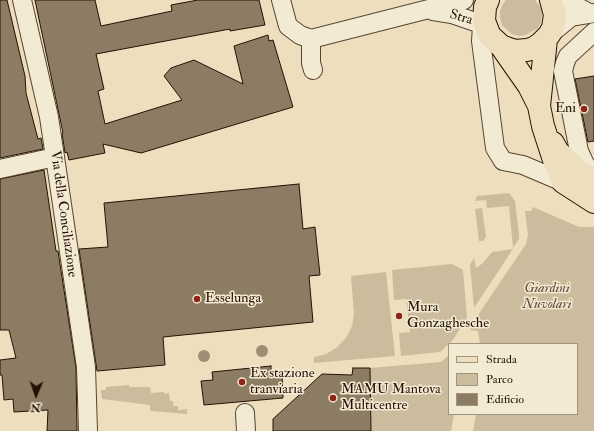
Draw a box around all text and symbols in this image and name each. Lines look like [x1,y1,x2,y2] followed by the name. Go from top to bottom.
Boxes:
[447,7,475,29] street label: Stra
[555,101,576,117] place label: Eni
[579,104,589,114] marker: Eni
[46,150,80,278] street label: Via della Conciliazione
[523,281,571,314] park label: Giardini Nuvolari
[205,291,261,307] place label: Esselunga
[192,294,202,304] marker: Esselunga
[407,300,489,332] place label: Mura Gonzaghesche
[394,311,404,321] marker: Mura Gonzaghesche
[448,343,578,415] legend
[486,352,517,367] text: Strada
[250,366,315,398] place label: Ex stazione tranviaria
[486,372,513,387] text: Parco
[16,375,56,415] north arrow
[237,377,247,387] marker: Ex stazione tranviaria
[341,382,441,414] place label: MAMU Mantova Multicentre
[486,392,524,407] text: Edificio
[328,393,338,403] marker: MAMU Mantova Multicentre
[30,401,41,414] text: N

